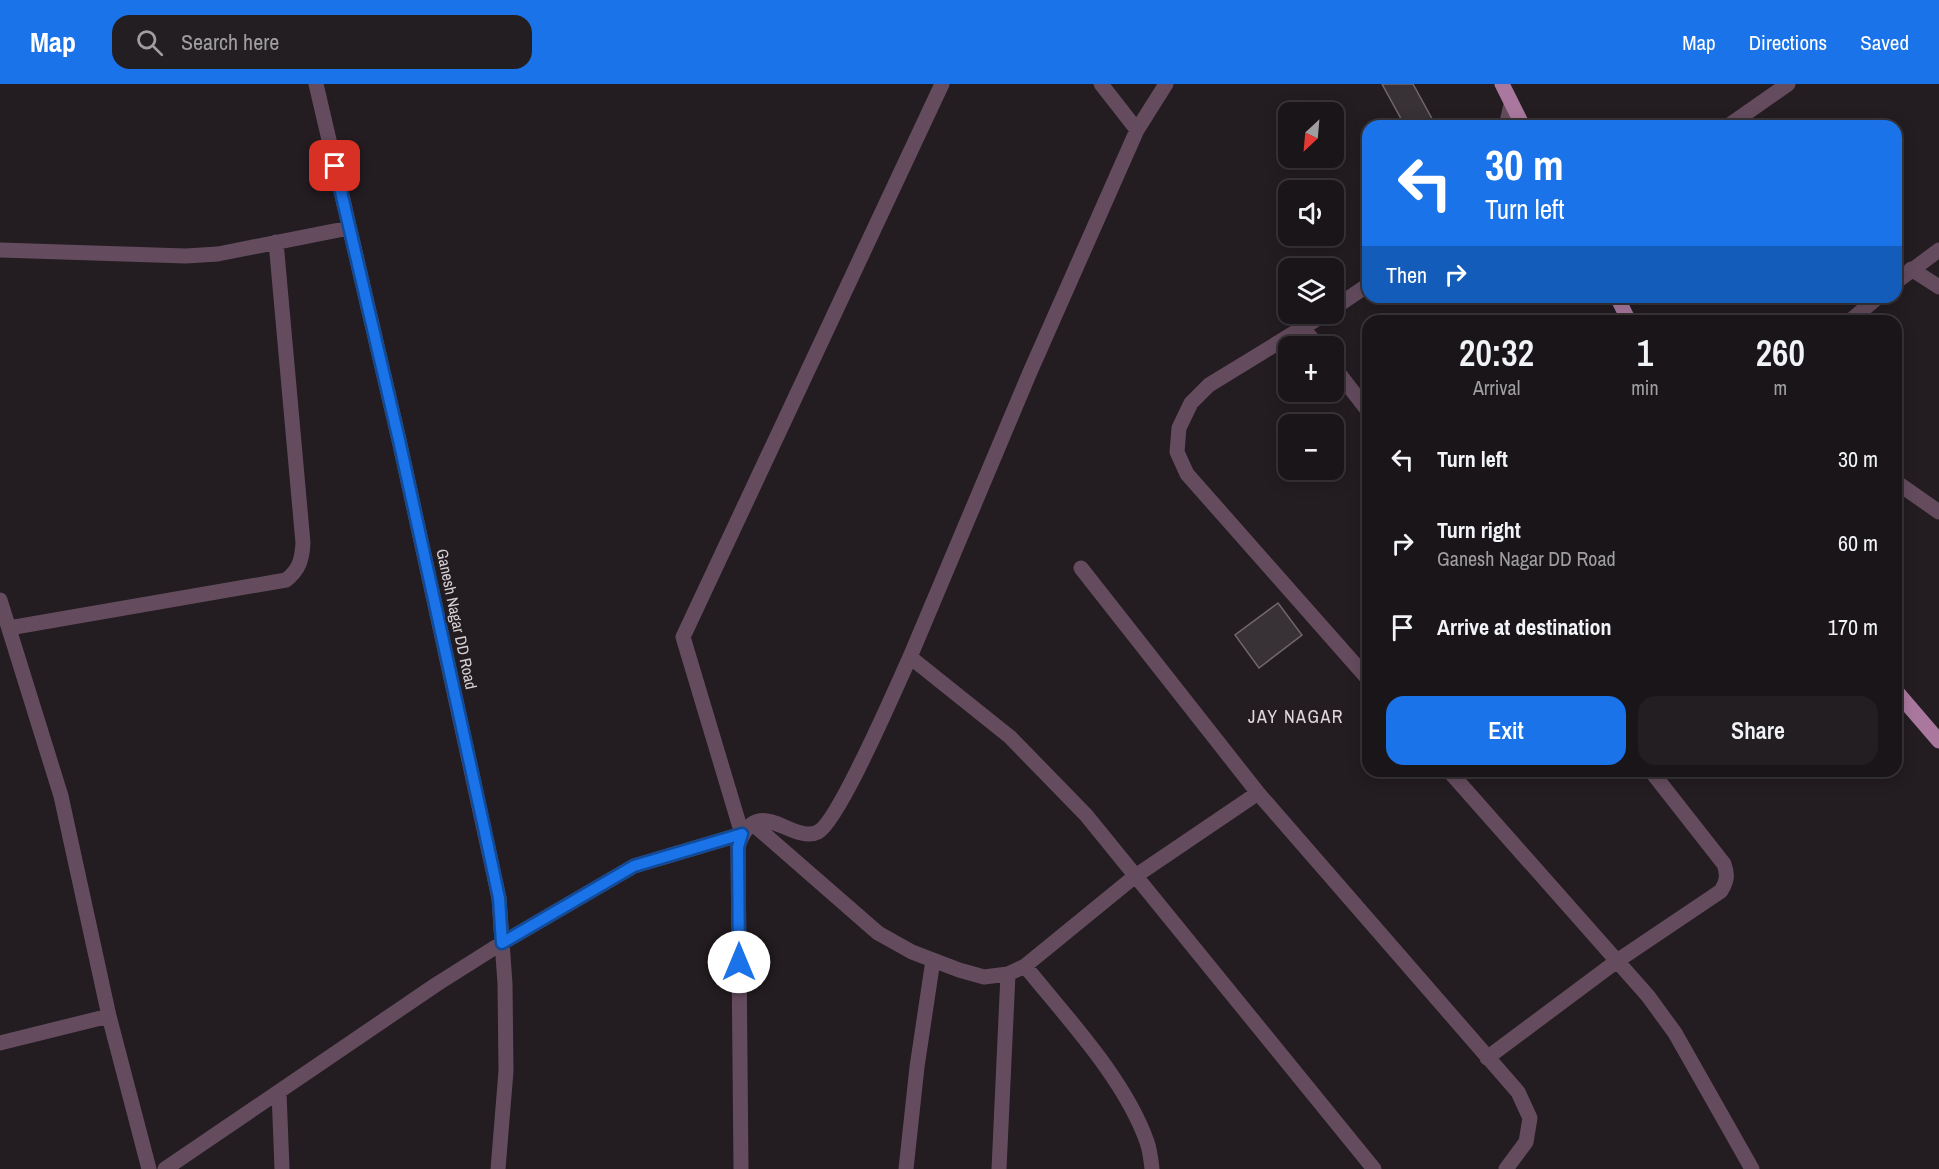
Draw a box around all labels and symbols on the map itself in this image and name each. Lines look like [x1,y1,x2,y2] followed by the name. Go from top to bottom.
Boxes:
[1278,102,1344,168] north arrow
[309,140,360,191] pin
[431,547,483,691] street label: Ganesh Nagar DD Road
[1248,704,1344,729] district label: JAY NAGAR
[707,930,771,994] position arrow

